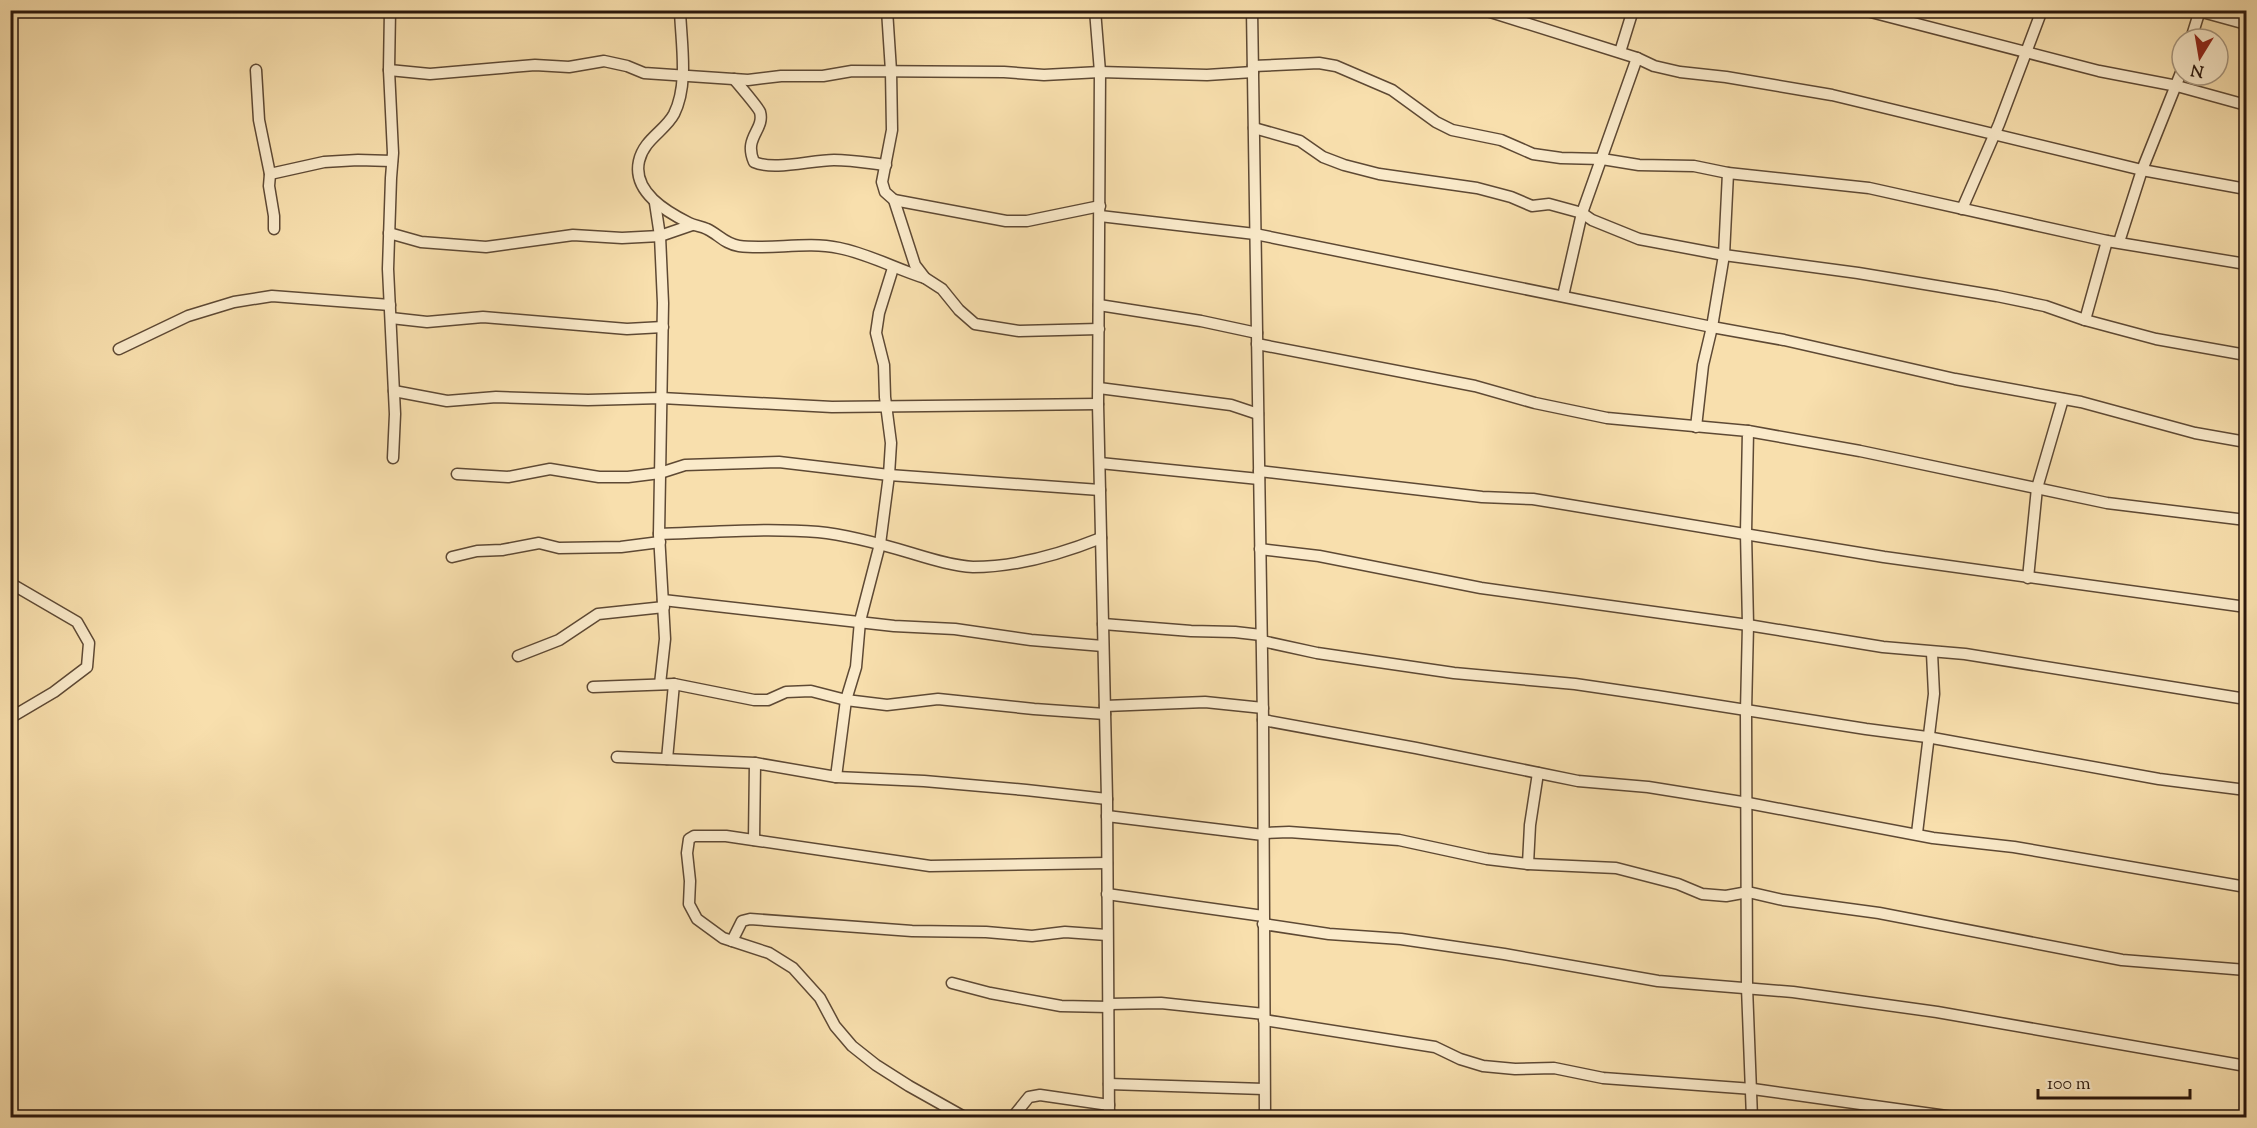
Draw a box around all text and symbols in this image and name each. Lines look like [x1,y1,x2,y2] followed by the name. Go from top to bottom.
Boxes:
[2170,27,2230,87] north arrow
[2189,57,2206,82] text: N
[2038,1062,2190,1100] scale bar
[2047,1072,2091,1098] text: 100 m

